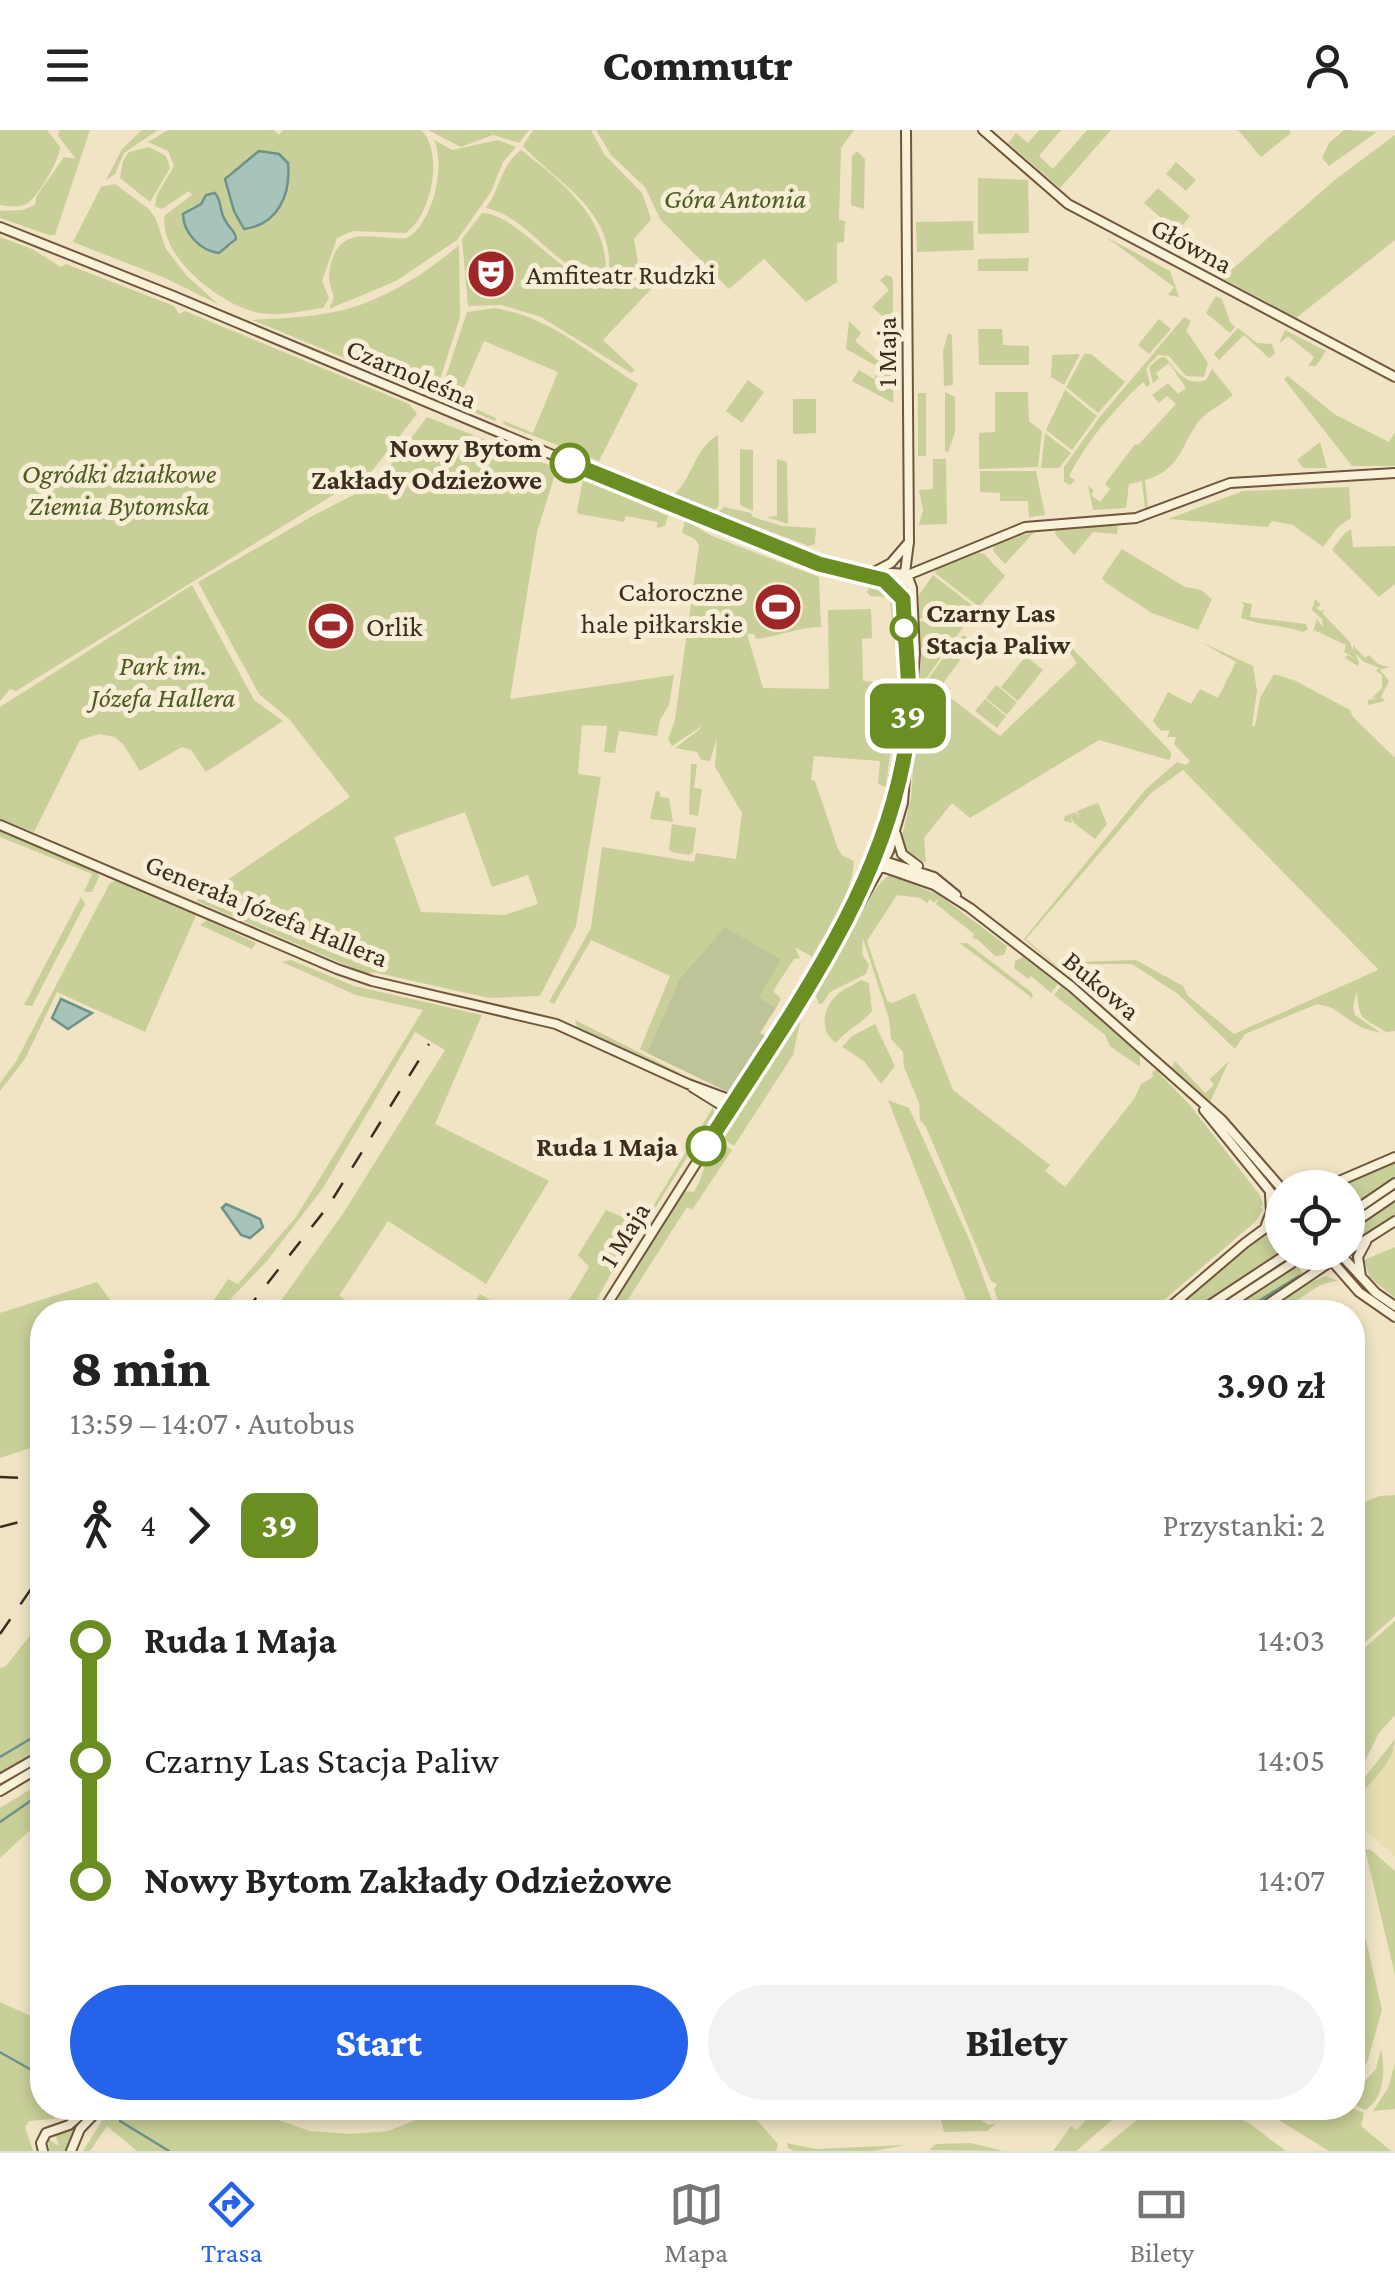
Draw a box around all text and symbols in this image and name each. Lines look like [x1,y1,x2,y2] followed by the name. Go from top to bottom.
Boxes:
[40,38,95,93] icon: menu
[1300,38,1355,93] icon: person
[602,40,793,90] text: Commutr
[664,183,806,214] park label: Góra Antonia
[1146,211,1238,280] street label: Główna
[465,248,517,300] theatre icon: Amfiteatr Rudzki
[526,259,716,290] place label: Amfiteatr Rudzki
[871,317,902,387] street label: 1 Maja
[342,332,482,415] street label: Czarnoleśna
[311,432,542,495] place label: Nowy Bytom Zakłady Odzieżowe
[551,444,589,482] marker: Nowy Bytom Zakłady Odzieżowe
[22,458,217,521] park label: Ogródki działkowe Ziemia Bytomska
[581,576,743,639] place label: Całoroczne hale piłkarskie
[752,581,804,633] sports icon: Całoroczne hale piłkarskie
[926,597,1071,660] place label: Czarny Las Stacja Paliw
[305,600,357,652] sports icon: Orlik
[366,611,423,642] place label: Orlik
[891,615,917,641] marker: Czarny Las Stacja Paliw
[85,650,236,713] park label: Park im. Józefa Hallera
[863,684,953,748] line badge: 39
[890,697,926,736] text: 39
[141,848,393,973] street label: Generała Józefa Hallera
[1057,944,1146,1026] street label: Bukowa
[687,1127,725,1165] marker: Ruda 1 Maja
[536,1131,678,1162] place label: Ruda 1 Maja
[1265,1170,1365,1270] map controls
[1265,1170,1365,1270] button: locate
[593,1196,656,1272] street label: 1 Maja
[70,1337,210,1398] text: 8 min
[1217,1364,1325,1406] text: 3.90 zł
[70,1405,355,1441] text: 13:59 – 14:07 · Autobus
[70,1498,125,1553] icon: walk
[171,1498,226,1553] icon: forward
[261,1506,298,1545] text: 39
[140,1507,156,1543] text: 4
[1163,1507,1325,1543] text: Przystanki: 2
[144,1619,337,1661] text: Ruda 1 Maja
[1258,1622,1325,1658] text: 14:03
[144,1739,499,1781] text: Czarny Las Stacja Paliw
[1258,1742,1325,1778] text: 14:05
[144,1859,672,1901] text: Nowy Bytom Zakłady Odzieżowe
[1259,1862,1325,1898] text: 14:07
[70,1985,688,2100] button: Start
[708,1985,1325,2100] button: Bilety
[201,2177,262,2268] tab: Trasa
[664,2177,728,2268] tab: Mapa
[1130,2177,1194,2268] tab: Bilety

